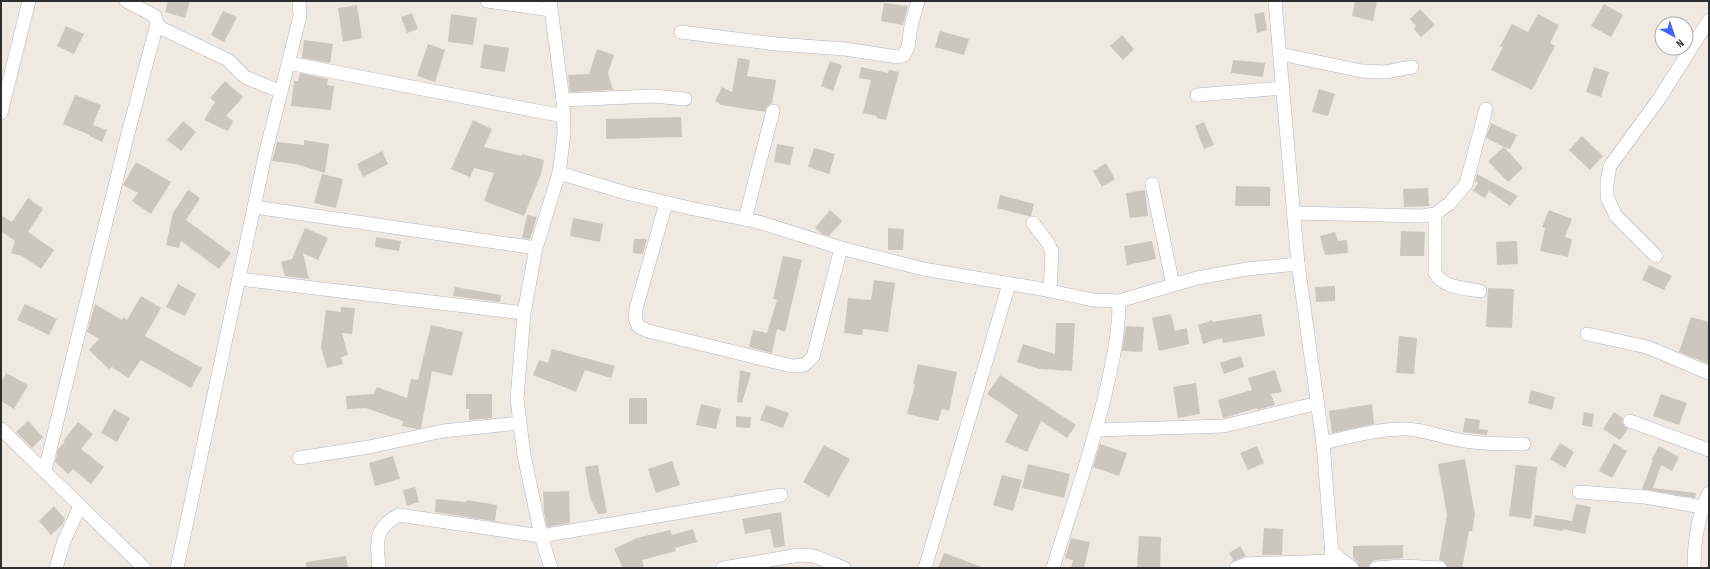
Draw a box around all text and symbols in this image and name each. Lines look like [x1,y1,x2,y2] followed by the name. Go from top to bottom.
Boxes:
[1654,16,1694,56] north arrow
[1674,36,1687,50] text: N

